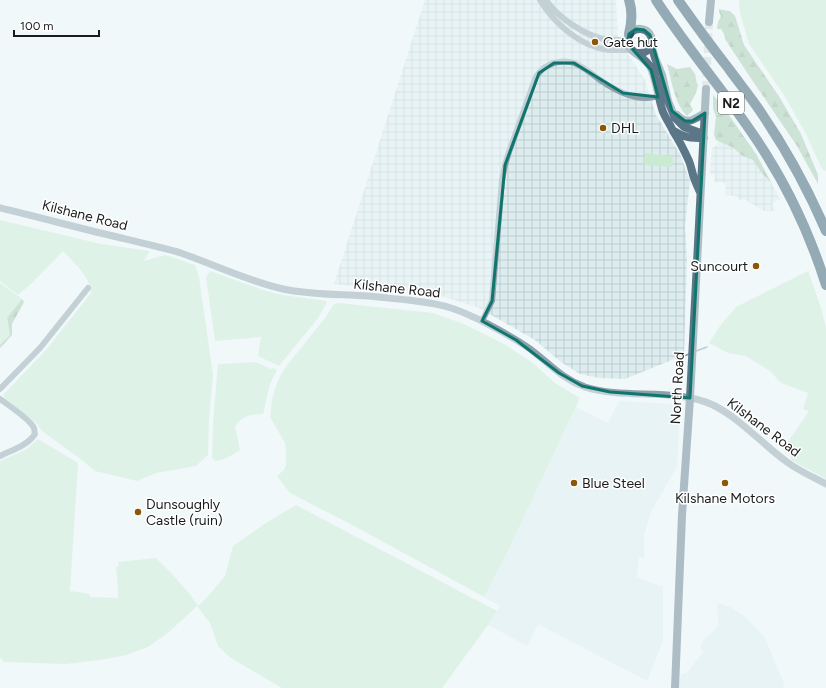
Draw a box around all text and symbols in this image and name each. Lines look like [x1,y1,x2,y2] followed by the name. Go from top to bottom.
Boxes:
[14,12,99,38] scale bar
[20,19,54,33] text: 100 m
[603,34,658,51] place label: Gate hut
[590,37,600,47] marker: Gate hut
[718,92,744,114] road number: N2
[611,120,639,137] place label: DHL
[598,123,608,133] marker: DHL
[40,197,129,234] street label: Kilshane Road
[690,258,748,275] place label: Suncourt
[751,261,761,271] marker: Suncourt
[353,275,441,302] street label: Kilshane Road
[667,351,688,425] street label: North Road
[724,394,804,461] street label: Kilshane Road
[582,475,645,492] place label: Blue Steel
[569,478,579,488] marker: Blue Steel
[720,478,730,488] marker: Kilshane Motors
[675,490,775,507] place label: Kilshane Motors
[146,496,223,529] place label: Dunsoughly Castle (ruin)
[133,507,143,517] marker: Dunsoughly Castle (ruin)

